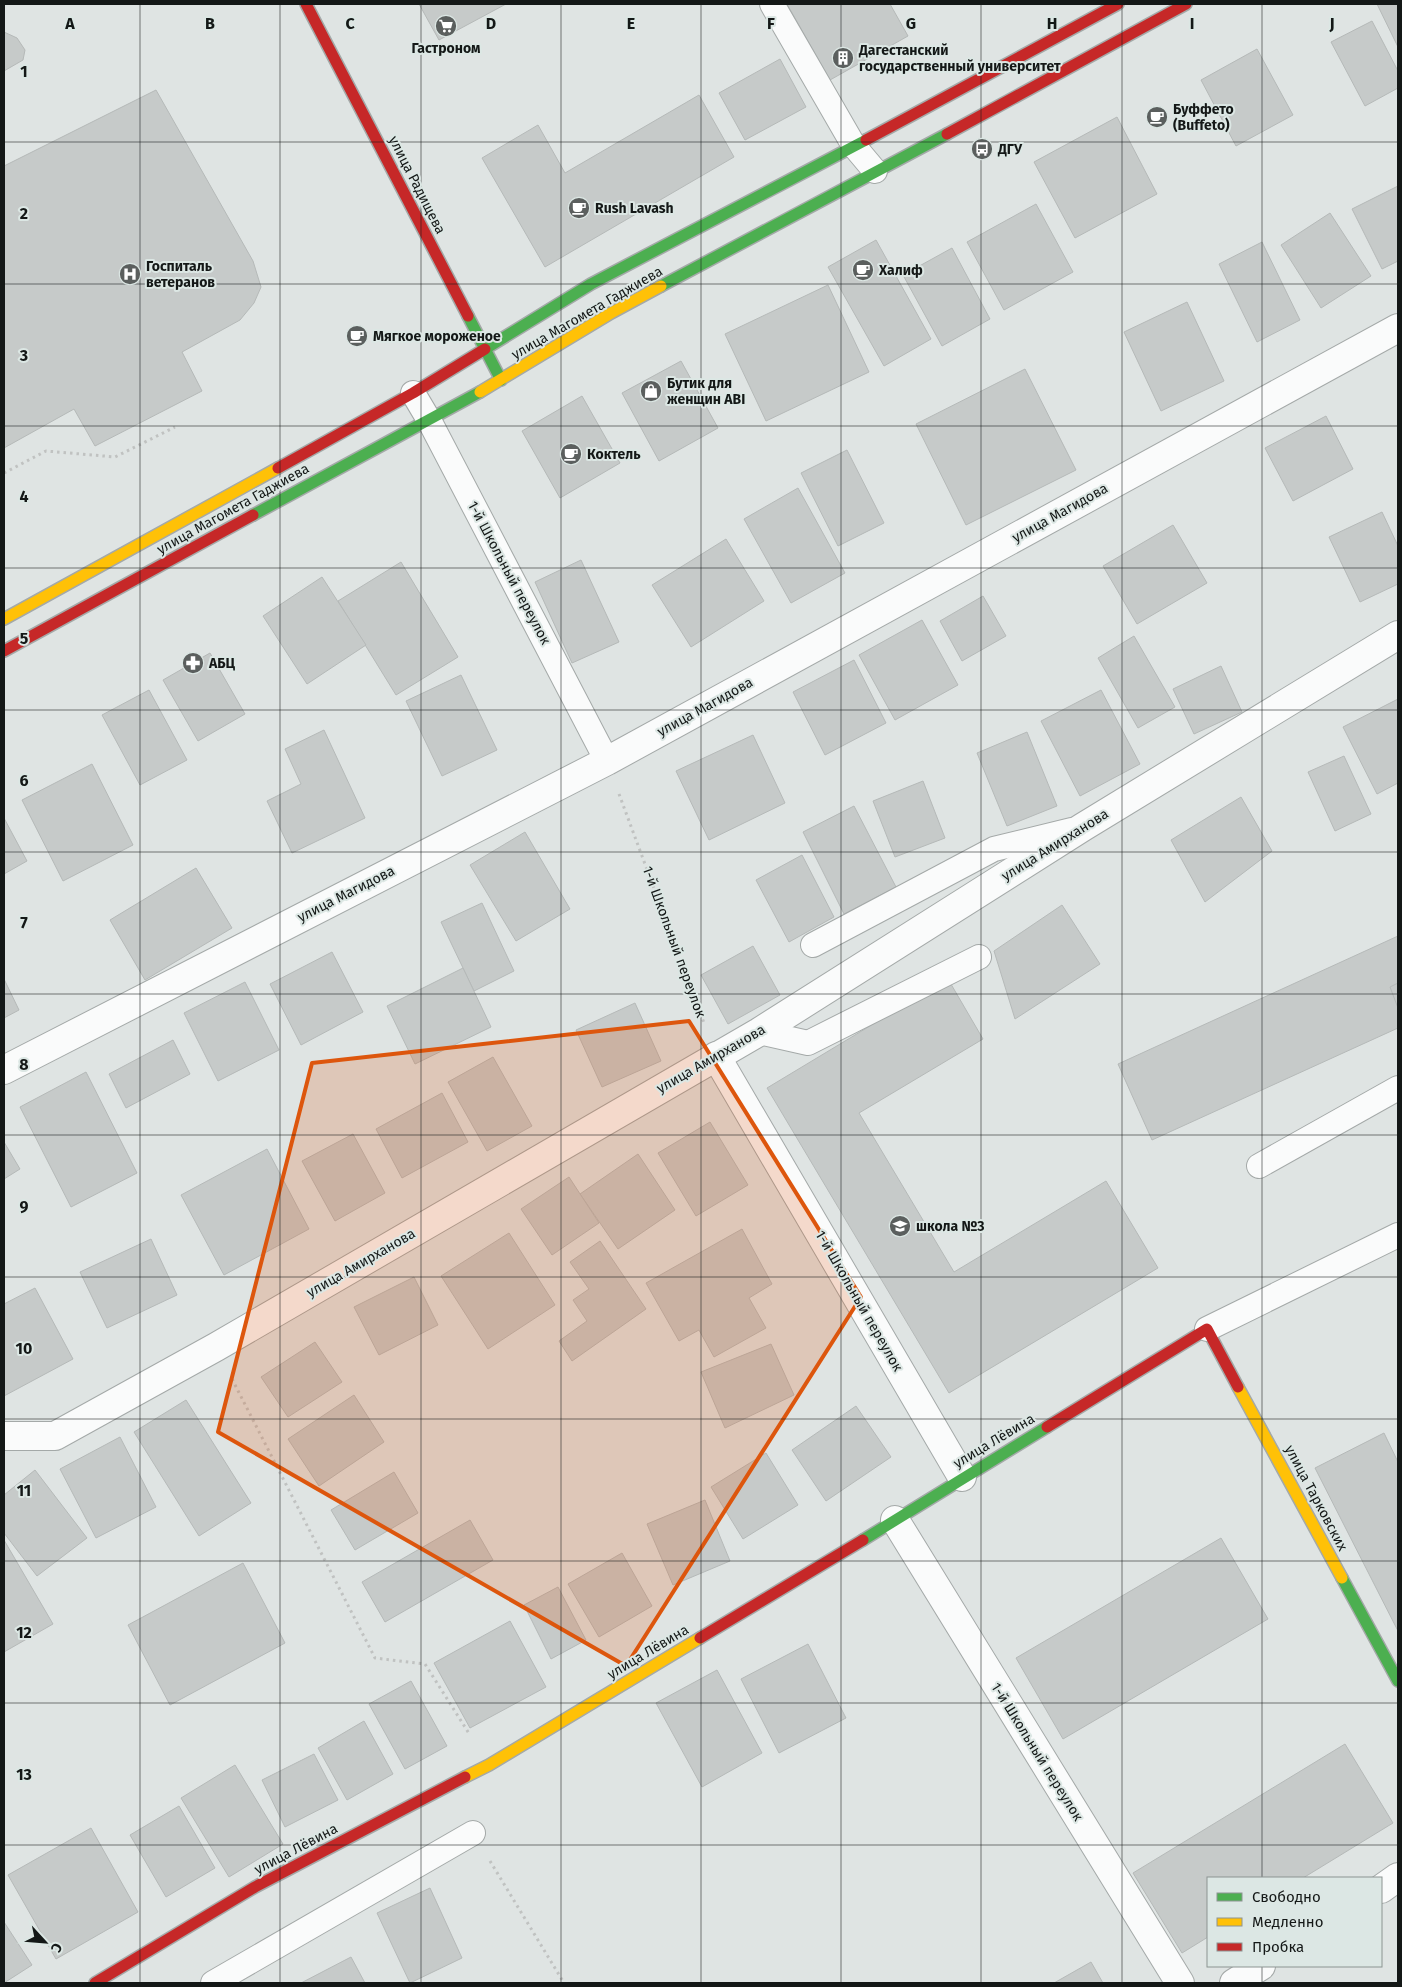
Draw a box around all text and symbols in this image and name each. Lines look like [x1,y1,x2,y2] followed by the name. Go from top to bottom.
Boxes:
[64,14,75,33] text: A
[205,14,215,33] text: B
[345,14,355,33] text: C
[434,14,458,38] supermarket icon: Гастроном
[486,14,496,33] text: D
[627,14,635,33] text: E
[767,14,775,33] text: F
[906,14,916,33] text: G
[1047,14,1057,33] text: H
[1190,14,1194,33] text: I
[1328,14,1335,33] text: J
[411,40,481,57] place label: Гастроном
[858,42,1061,75] place label: Дагестанский государственный университет
[831,46,855,70] building icon: Дагестанский государственный университет
[20,62,28,81] text: 1
[1173,101,1234,134] place label: Буффето (Buffeto)
[1145,105,1169,129] cafe icon: Буффето (Buffeto)
[385,133,449,237] street label: улица Радищева
[970,137,994,161] bus stop icon: ДГУ
[997,141,1023,158] place label: ДГУ
[567,196,591,220] cafe icon: Rush Lavash
[595,200,674,217] place label: Rush Lavash
[20,204,28,223] text: 2
[146,258,215,291] place label: Госпиталь ветеранов
[851,258,875,282] cafe icon: Халиф
[118,262,142,286] hospital icon: Госпиталь ветеранов
[878,262,923,279] place label: Халиф
[509,263,665,363] street label: улица Магомета Гаджиева
[345,324,369,348] cafe icon: Мягкое мороженое
[373,328,501,345] place label: Мягкое мороженое
[19,346,28,365] text: 3
[667,375,745,408] place label: Бутик для женщин ABI
[639,379,663,403] shop icon: Бутик для женщин ABI
[559,442,583,466] cafe icon: Коктель
[587,446,641,463] place label: Коктель
[154,460,312,558] street label: улица Магомета Гаджиева
[1009,480,1111,546] street label: улица Магидова
[19,487,29,506] text: 4
[464,498,554,648] street label: 1-й Школьный переулок
[20,629,29,648] text: 5
[181,651,205,675] pharmacy icon: АБЦ
[208,655,236,672] place label: АБЦ
[654,674,756,740] street label: улица Магидова
[19,771,29,790] text: 6
[998,805,1112,885] street label: улица Амирханова
[294,862,398,926] street label: улица Магидова
[639,864,710,1021] street label: 1-й Школьный переулок
[20,913,28,932] text: 7
[654,1021,768,1097] street label: улица Амирханова
[19,1055,29,1074] text: 8
[20,1197,29,1216] text: 9
[888,1214,912,1238] school or university icon: школа №3
[916,1218,985,1235] place label: школа №3
[304,1225,418,1301] street label: улица Амирханова
[812,1227,907,1375] street label: 1-й Школьный переулок
[16,1339,32,1358] text: 10
[950,1410,1038,1472] street label: улица Лёвина
[1281,1442,1351,1554] street label: улица Тарковских
[17,1481,31,1500] text: 11
[604,1621,692,1683] street label: улица Лёвина
[16,1623,32,1642] text: 12
[987,1680,1087,1825] street label: 1-й Школьный переулок
[16,1765,32,1784] text: 13
[251,1820,341,1878] street label: улица Лёвина
[1207,1877,1382,1967] legend
[1252,1888,1321,1906] text: Свободно
[1252,1913,1324,1931] text: Медленно
[20,1917,70,1967] north arrow
[1252,1938,1304,1956] text: Пробка
[47,1940,66,1955] text: С

